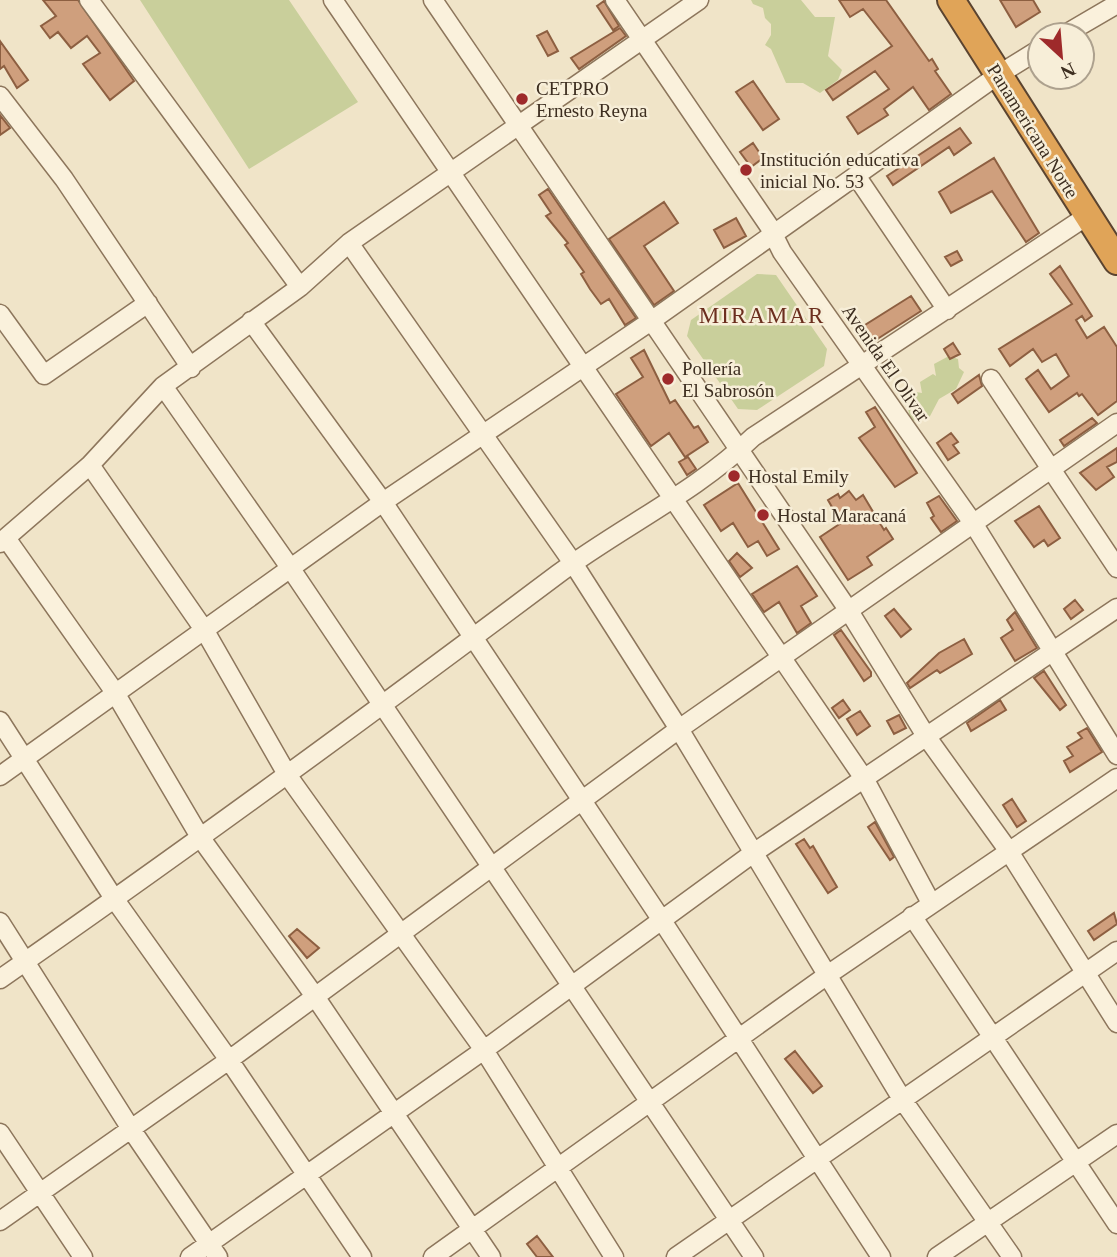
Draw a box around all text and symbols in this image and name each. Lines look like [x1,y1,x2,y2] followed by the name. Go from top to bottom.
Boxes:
[1026,21,1096,91] north arrow
[982,59,1084,203] street label: Panamericana Norte
[536,78,648,121] place label: CETPRO Ernesto Reyna
[514,91,530,107] marker: CETPRO Ernesto Reyna
[760,149,919,192] place label: Institución educativa inicial No. 53
[738,162,754,178] marker: Institución educativa inicial No. 53
[838,301,935,426] street label: Avenida El Olivar
[699,303,825,328] district label: MIRAMAR
[682,358,775,401] place label: Pollería El Sabrosón
[660,371,676,387] marker: Pollería El Sabrosón
[748,466,849,487] place label: Hostal Emily
[726,468,742,484] marker: Hostal Emily
[777,505,907,526] place label: Hostal Maracaná
[755,507,771,523] marker: Hostal Maracaná

